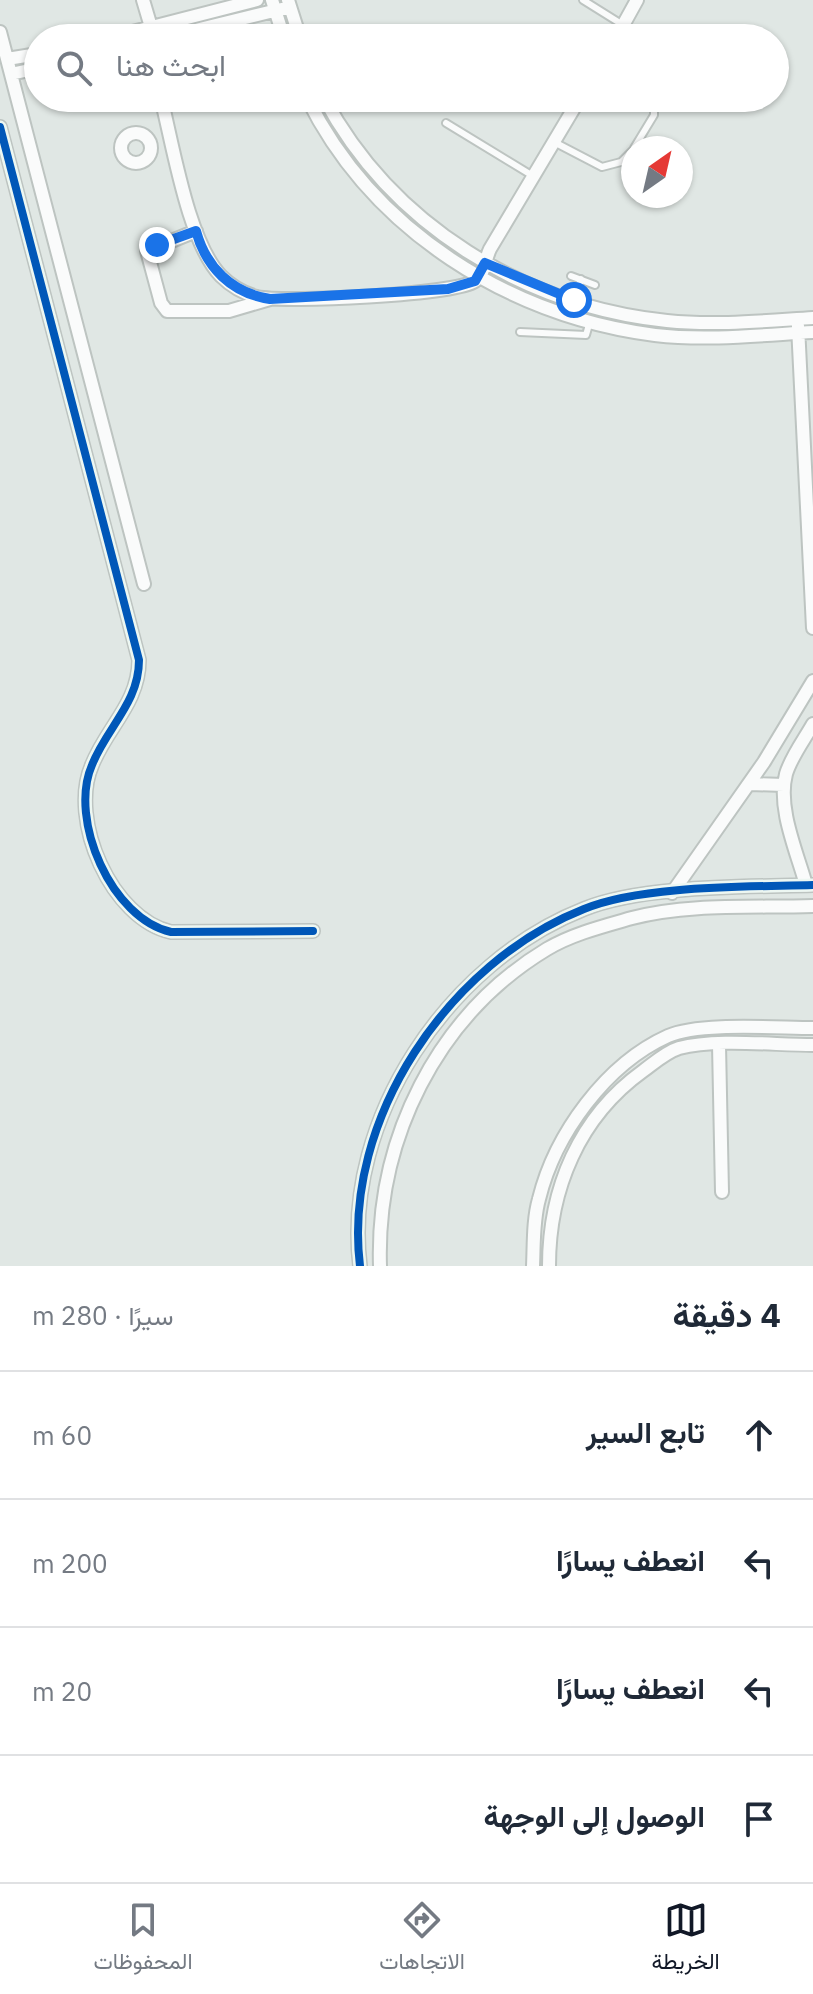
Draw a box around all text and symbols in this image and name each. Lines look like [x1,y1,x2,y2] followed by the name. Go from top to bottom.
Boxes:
[24,24,789,112] search box
[116,45,226,84] text: ابحث هنا
[52,46,96,90] icon: search
[621,136,693,208] north arrow
[139,227,175,263] route end
[556,282,592,318] route start
[672,1292,781,1336] text: 4 دقيقة
[32,1298,174,1332] text: سيرًا · 280 m
[586,1412,705,1451] text: تابع السير
[737,1413,781,1457] icon: ahead
[32,1418,92,1452] text: 60 m
[556,1540,705,1579] text: انعطف يسارًا
[737,1541,781,1585] icon: left
[32,1546,108,1580] text: 200 m
[556,1668,705,1707] text: انعطف يسارًا
[737,1669,781,1713] icon: left
[32,1674,92,1708] text: 20 m
[483,1796,705,1835] text: الوصول إلى الوجهة
[737,1797,781,1841] icon: arrive
[93,1898,193,1981] tab: المحفوظات
[379,1898,465,1981] tab: الاتجاهات
[652,1898,720,1981] tab: الخريطة

